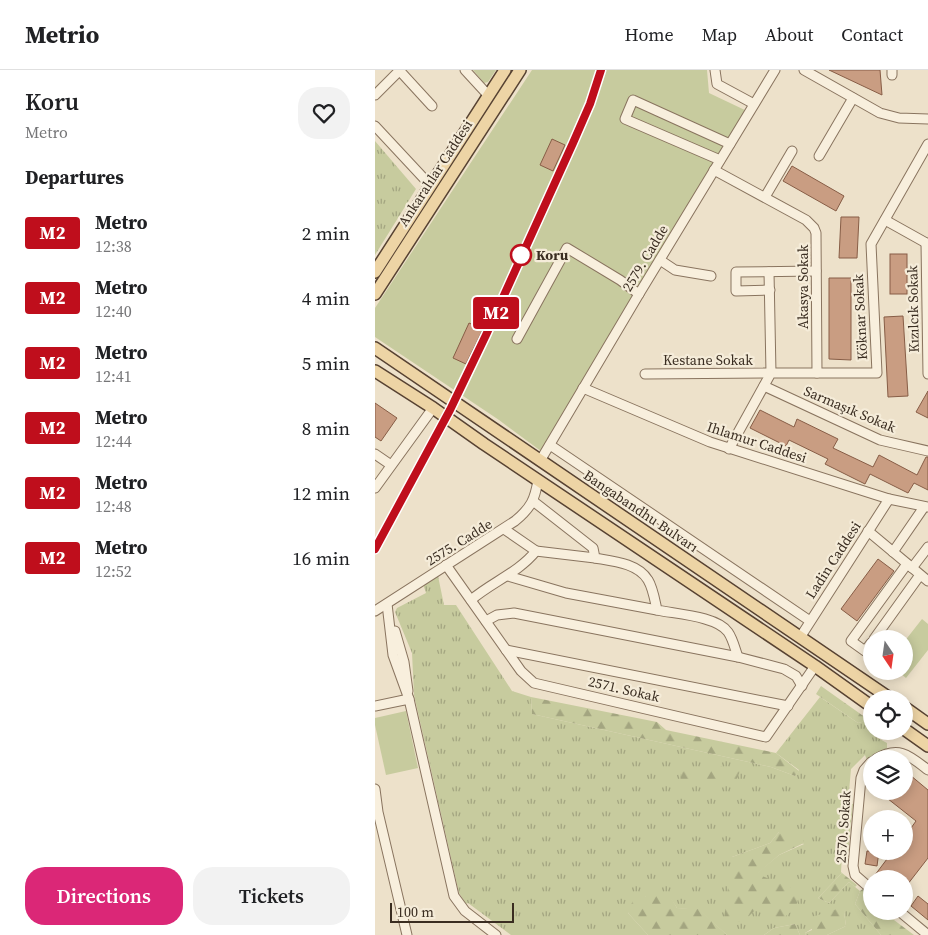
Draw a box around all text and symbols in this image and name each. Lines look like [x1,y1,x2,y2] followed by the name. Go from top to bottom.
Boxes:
[25,18,99,51] text: Metrio
[625,22,674,47] text: Home
[702,22,737,47] text: Map
[765,22,813,47] text: About
[841,22,903,47] text: Contact
[25,85,79,118] text: Koru
[298,87,350,139] button: heart
[393,116,477,230] street label: Ankaralılar Caddesi
[25,121,68,143] text: Metro
[25,164,124,190] text: Departures
[95,209,147,235] text: Metro
[40,220,65,245] text: M2
[302,220,350,246] text: 2 min
[617,221,673,295] street label: 2579. Cadde
[95,235,132,257] text: 12:38
[510,244,532,266] marker: Koru
[793,244,813,329] street label: Akasya Sokak
[536,245,569,265] place label: Koru
[902,265,924,353] street label: Kızılcık Sokak
[848,273,872,361] street label: Köknar Sokak
[95,274,147,300] text: Metro
[40,285,65,310] text: M2
[302,285,350,311] text: 4 min
[473,297,519,329] line badge: M2
[95,300,132,322] text: 12:40
[483,300,509,325] text: M2
[95,339,147,365] text: Metro
[40,350,65,375] text: M2
[302,350,350,376] text: 5 min
[663,350,753,370] street label: Kestane Sokak
[95,365,132,387] text: 12:41
[801,381,899,438] street label: Sarmaşık Sokak
[95,404,147,430] text: Metro
[40,415,65,440] text: M2
[302,415,350,441] text: 8 min
[705,416,809,468] street label: Ihlamur Caddesi
[95,430,132,452] text: 12:44
[580,465,702,557] street label: Bangabandhu Bulvarı
[95,469,147,495] text: Metro
[40,480,65,505] text: M2
[292,480,350,506] text: 12 min
[95,495,132,517] text: 12:48
[422,514,496,570] street label: 2575. Cadde
[800,517,866,603] street label: Ladin Caddesi
[95,534,147,560] text: Metro
[40,545,65,570] text: M2
[292,545,350,571] text: 16 min
[95,560,132,582] text: 12:52
[863,630,913,680] north arrow
[863,630,913,920] map controls
[586,671,662,707] street label: 2571. Sokak
[863,690,913,740] button: locate
[863,750,913,800] button: layers
[830,790,856,864] street label: 2570. Sokak
[863,810,913,860] button: +
[25,867,183,925] button: Directions
[193,867,350,925] button: Tickets
[863,870,913,920] button: −
[390,900,514,923] scale bar
[397,902,434,922] text: 100 m

